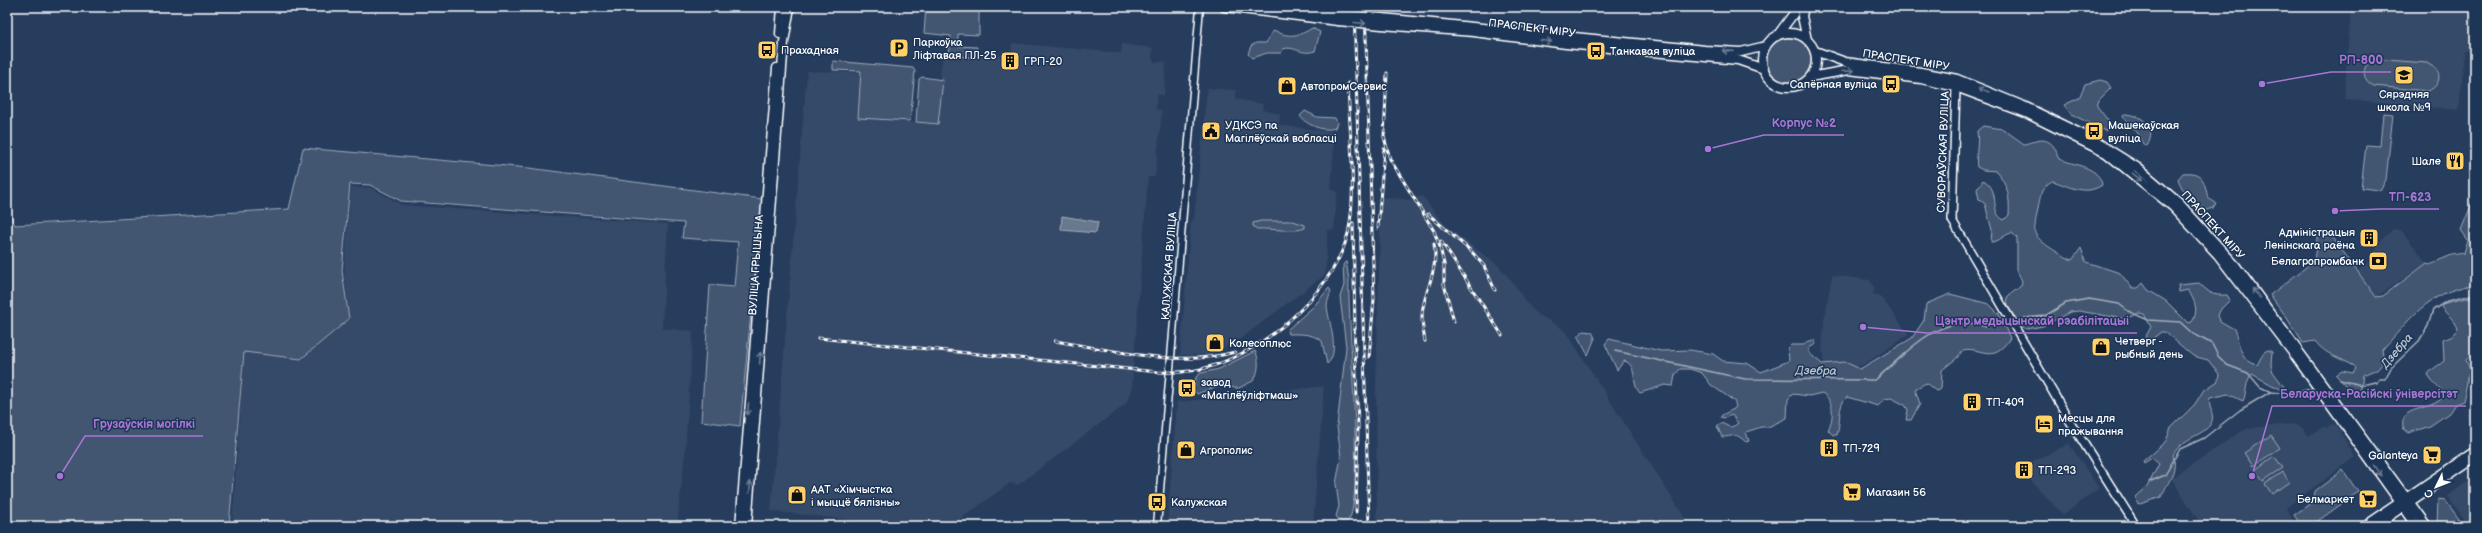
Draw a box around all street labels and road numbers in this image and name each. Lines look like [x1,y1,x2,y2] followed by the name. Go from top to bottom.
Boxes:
[1488,16,1576,40] street label: ПРАСПЕКТ МІРУ
[1862,47,1950,73] street label: ПРАСПЕКТ МІРУ
[1934,91,1952,213] street label: СУВОРАЎСКАЯ ВУЛІЦА
[2179,188,2247,262] street label: ПРАСПЕКТ МІРУ
[1159,211,1179,321] street label: КАЛУЖСКАЯ ВУЛІЦА
[746,214,766,316] street label: ВУЛІЦА ГРЫШЫНА

